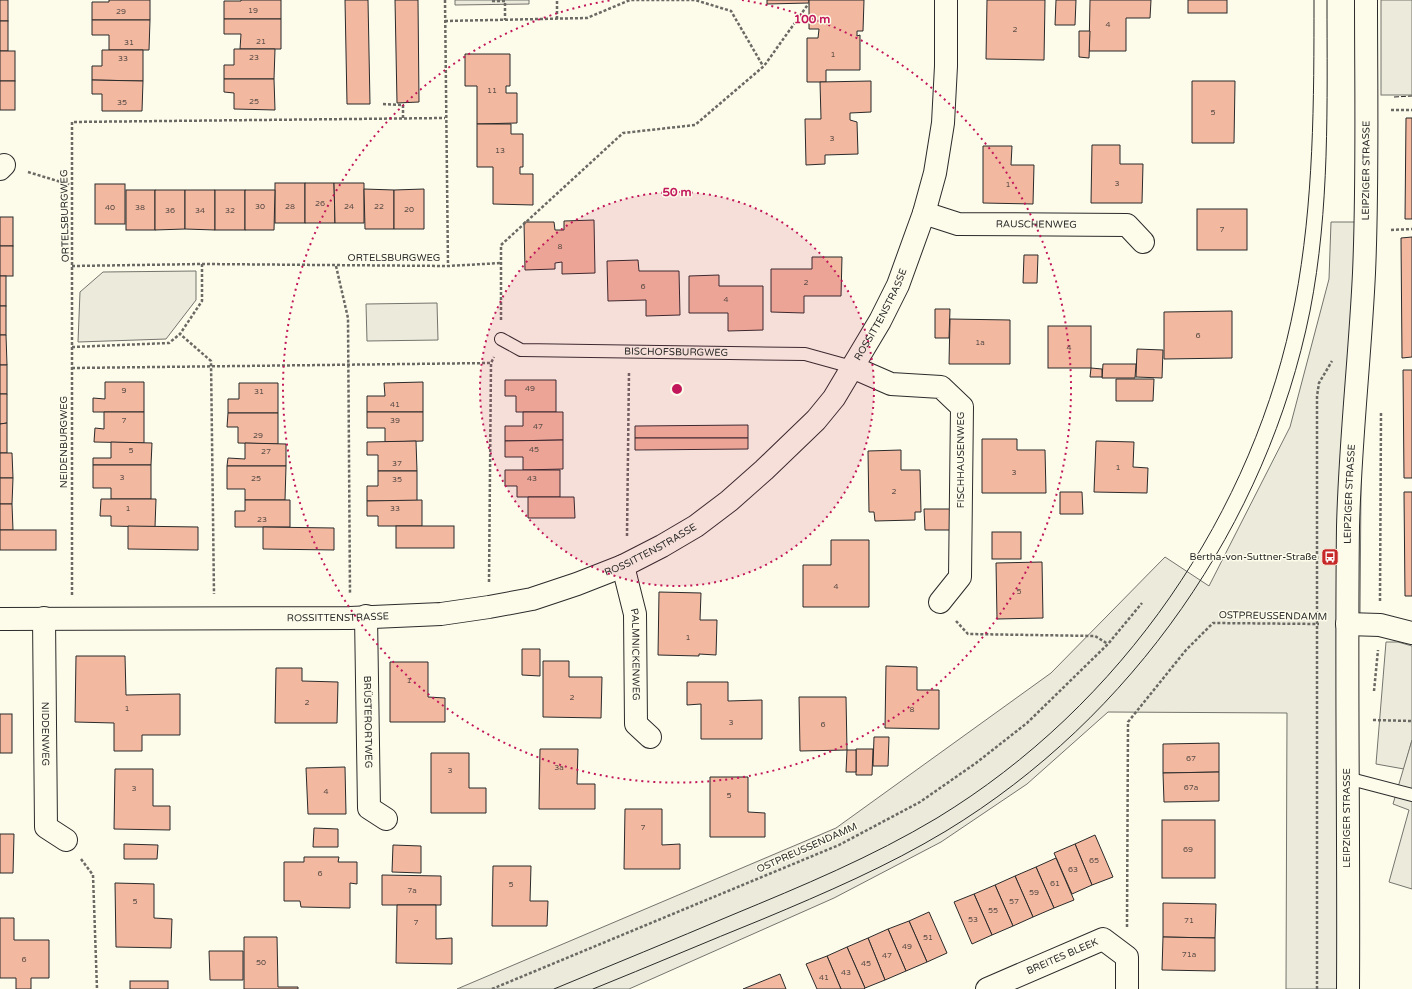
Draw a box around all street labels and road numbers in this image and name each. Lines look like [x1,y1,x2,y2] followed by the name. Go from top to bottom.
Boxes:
[1360,121,1373,221] street label: LEIPZIGER STRASSE
[58,169,72,263] street label: ORTELSBURGWEG
[996,218,1077,231] street label: RAUSCHENWEG
[348,252,440,264] street label: ORTELSBURGWEG
[852,267,909,363] street label: ROSSITTENSTRASSE
[624,345,728,359] street label: BISCHOFSBURGWEG
[58,396,70,488] street label: NEIDENBURGWEG
[955,412,967,508] street label: FISCHHAUSENWEG
[1342,444,1358,544] street label: LEIPZIGER STRASSE
[603,521,699,579] street label: ROSSITTENSTRASSE
[628,607,642,701] street label: PALMNICKENWEG
[1219,609,1327,623] street label: OSTPREUSSENDAMM
[287,610,389,624] street label: ROSSITTENSTRASSE
[361,676,374,768] street label: BRÜSTERORTWEG
[39,702,51,766] street label: NIDDENWEG
[1341,768,1353,868] street label: LEIPZIGER STRASSE
[755,820,859,876] street label: OSTPREUSSENDAMM
[1025,936,1100,977] street label: BREITES BLEEK

